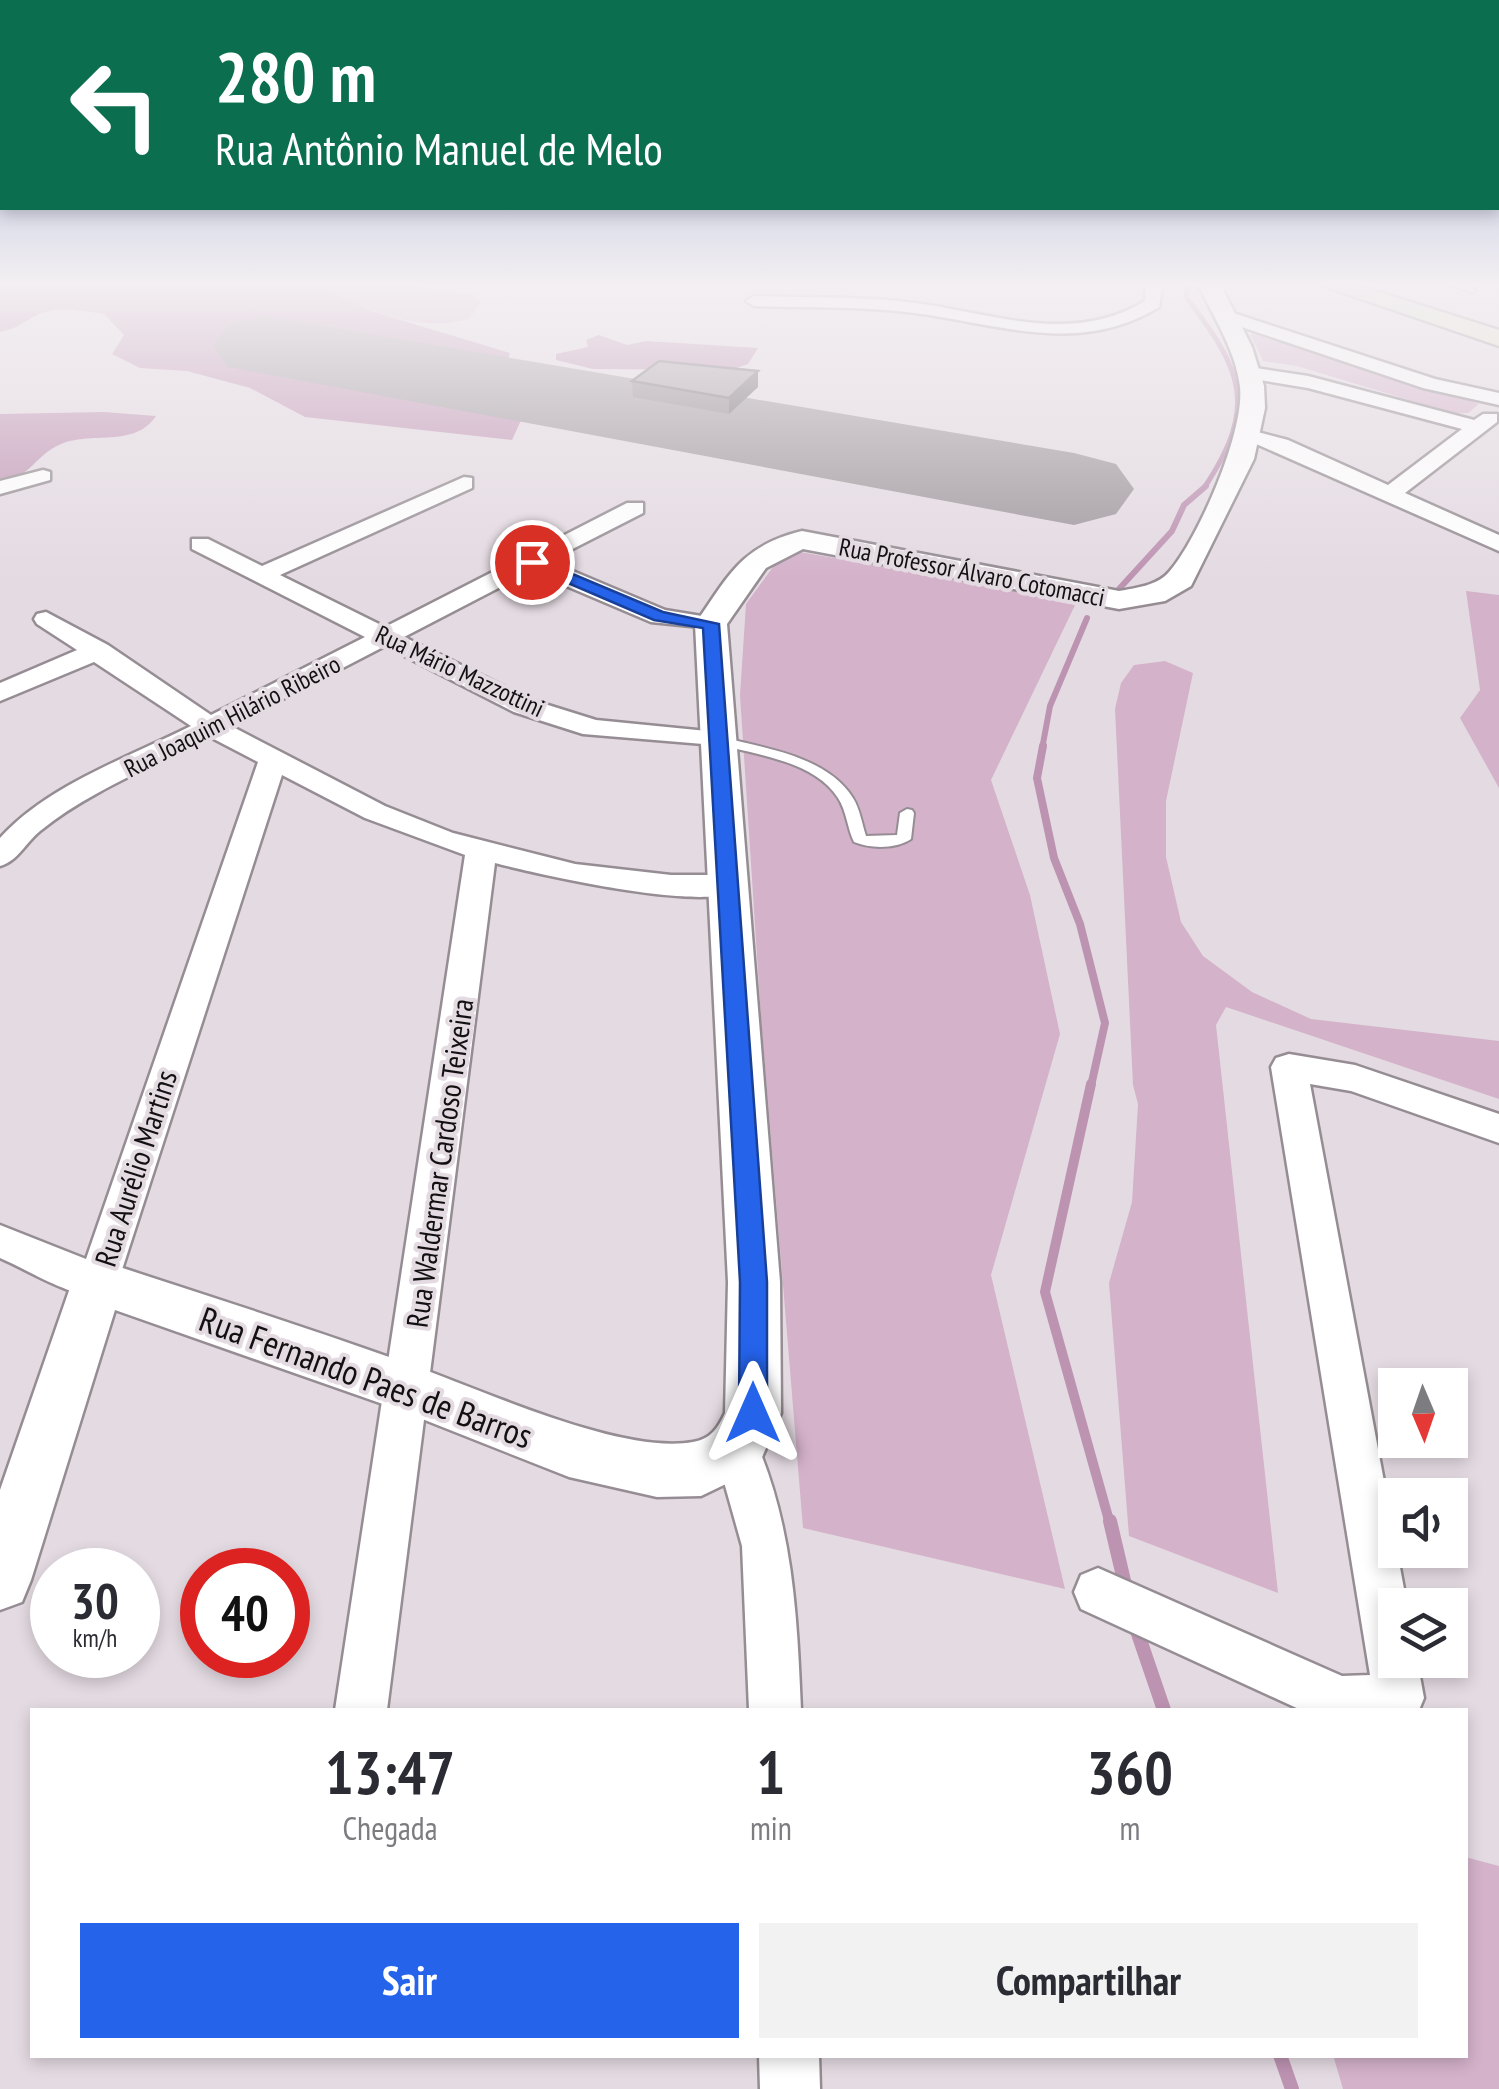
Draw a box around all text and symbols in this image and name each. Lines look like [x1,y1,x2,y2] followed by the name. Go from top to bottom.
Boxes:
[215,31,376,121] text: 280 m
[50,40,180,170] icon: left
[215,119,663,177] text: Rua Antônio Manuel de Melo
[490,520,575,605] pin
[836,531,1108,613] street label: Rua Professor Álvaro Cotomacci
[505,535,560,590] icon: arrive
[371,618,549,724] street label: Rua Mário Mazzottini
[119,648,345,784] street label: Rua Joaquim Hilário Ribeiro
[397,996,481,1330] street label: Rua Waldermar Cardoso Teixeira
[85,1065,185,1271] street label: Rua Aurélio Martins
[193,1295,539,1459] street label: Rua Fernando Paes de Barros
[701,1361,805,1465] position arrow
[1378,1368,1468,1458] north arrow
[1378,1368,1468,1678] map controls
[1378,1478,1468,1568] button: sound
[180,1548,310,1678] speed limit sign: 40
[71,1568,119,1633] text: 30
[1378,1588,1468,1678] button: layers
[73,1622,117,1654] text: km/h
[325,1733,455,1811] text: 13:47
[757,1733,785,1811] text: 1
[1087,1733,1173,1811] text: 360
[342,1807,437,1849] text: Chegada
[750,1807,792,1849] text: min
[1119,1807,1140,1849] text: m
[80,1923,739,2038] button: Sair
[759,1923,1418,2038] button: Compartilhar

